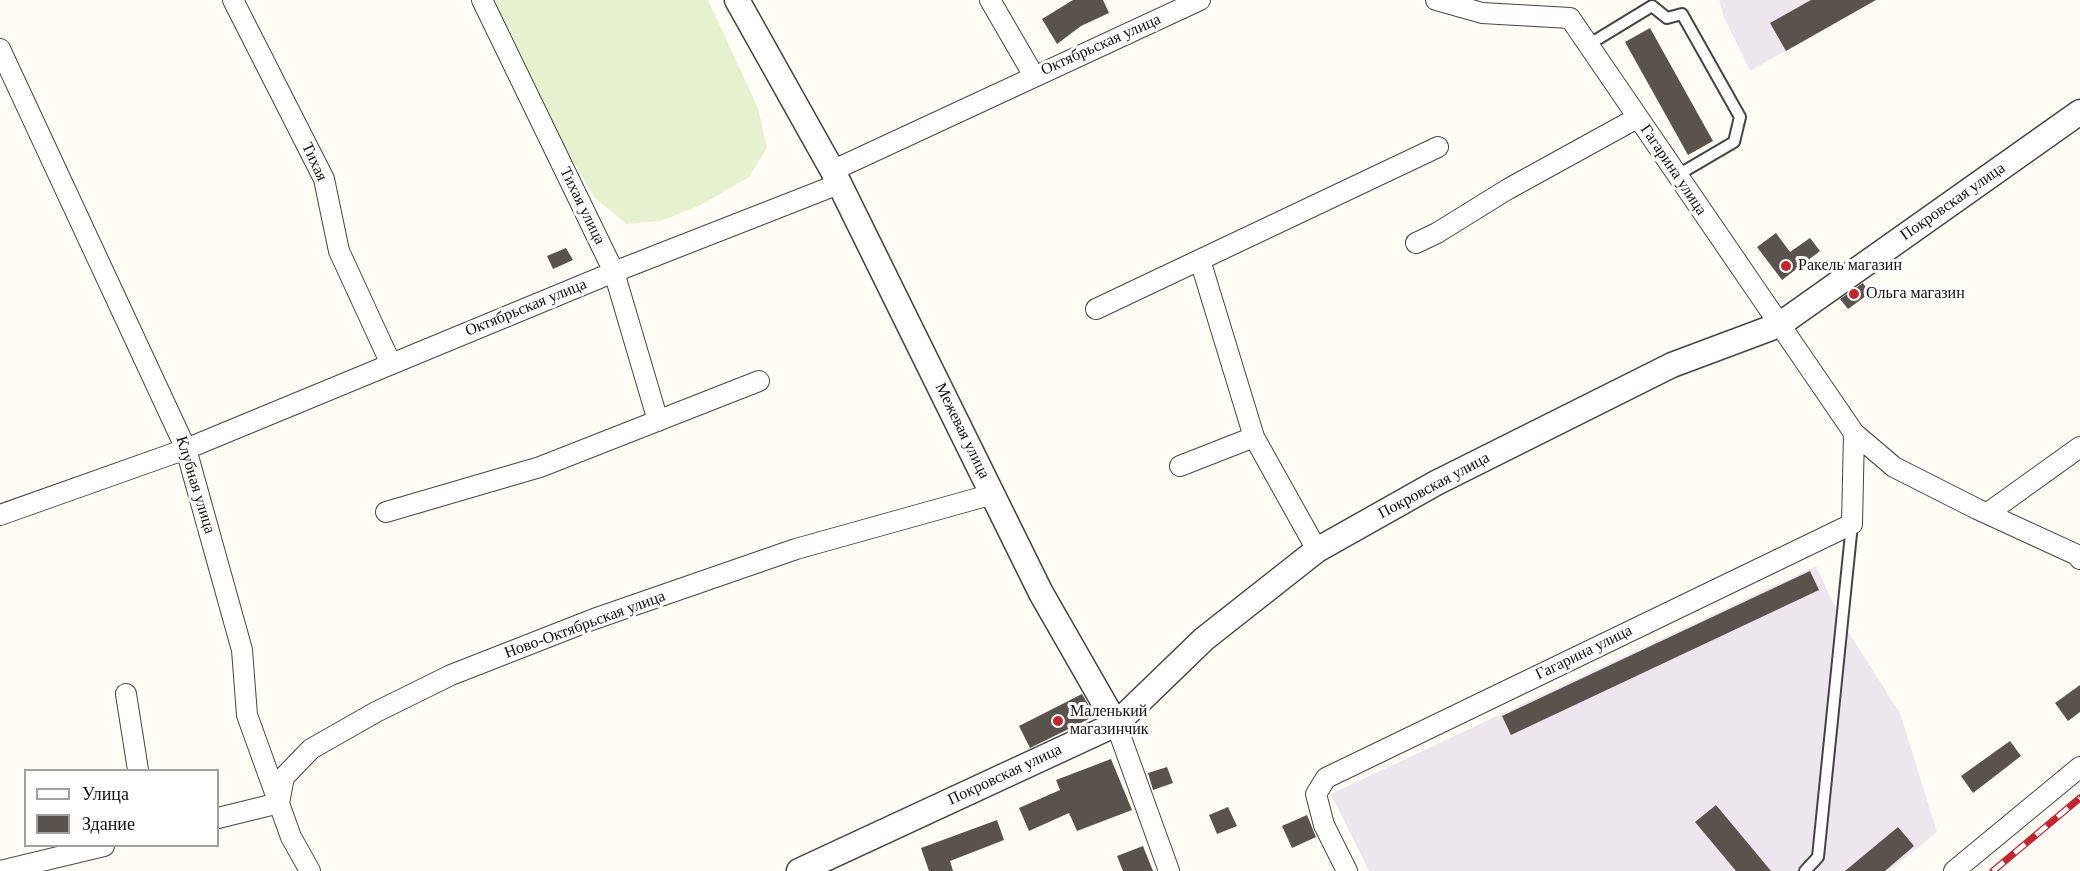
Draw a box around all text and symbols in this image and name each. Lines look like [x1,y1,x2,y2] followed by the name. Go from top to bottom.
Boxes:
[1038,10,1164,80] street label: Октябрьская улица
[1636,121,1710,219] street label: Гагарина улица
[297,140,331,184] street label: Тихая
[1897,159,2009,245] street label: Покровская улица
[555,164,609,248] street label: Тихая улица
[1798,256,1902,276] place label: Ракель магазин
[1779,259,1793,273] marker: Ракель магазин
[462,275,590,341] street label: Октябрьская улица
[1866,284,1965,304] place label: Ольга магазин
[1847,287,1861,301] marker: Ольга магазин
[930,380,994,482] street label: Межевая улица
[171,434,219,536] street label: Клубная улица
[1375,449,1493,523] street label: Покровская улица
[502,587,668,663] street label: Ново-Октябрьская улица
[1532,621,1636,685] street label: Гагарина улица
[1070,702,1149,740] place label: Маленький магазинчик
[1051,714,1065,728] marker: Маленький магазинчик
[945,740,1065,810] street label: Покровская улица
[24,769,219,847] legend
[82,784,129,804] text: Улица
[82,814,135,834] text: Здание

